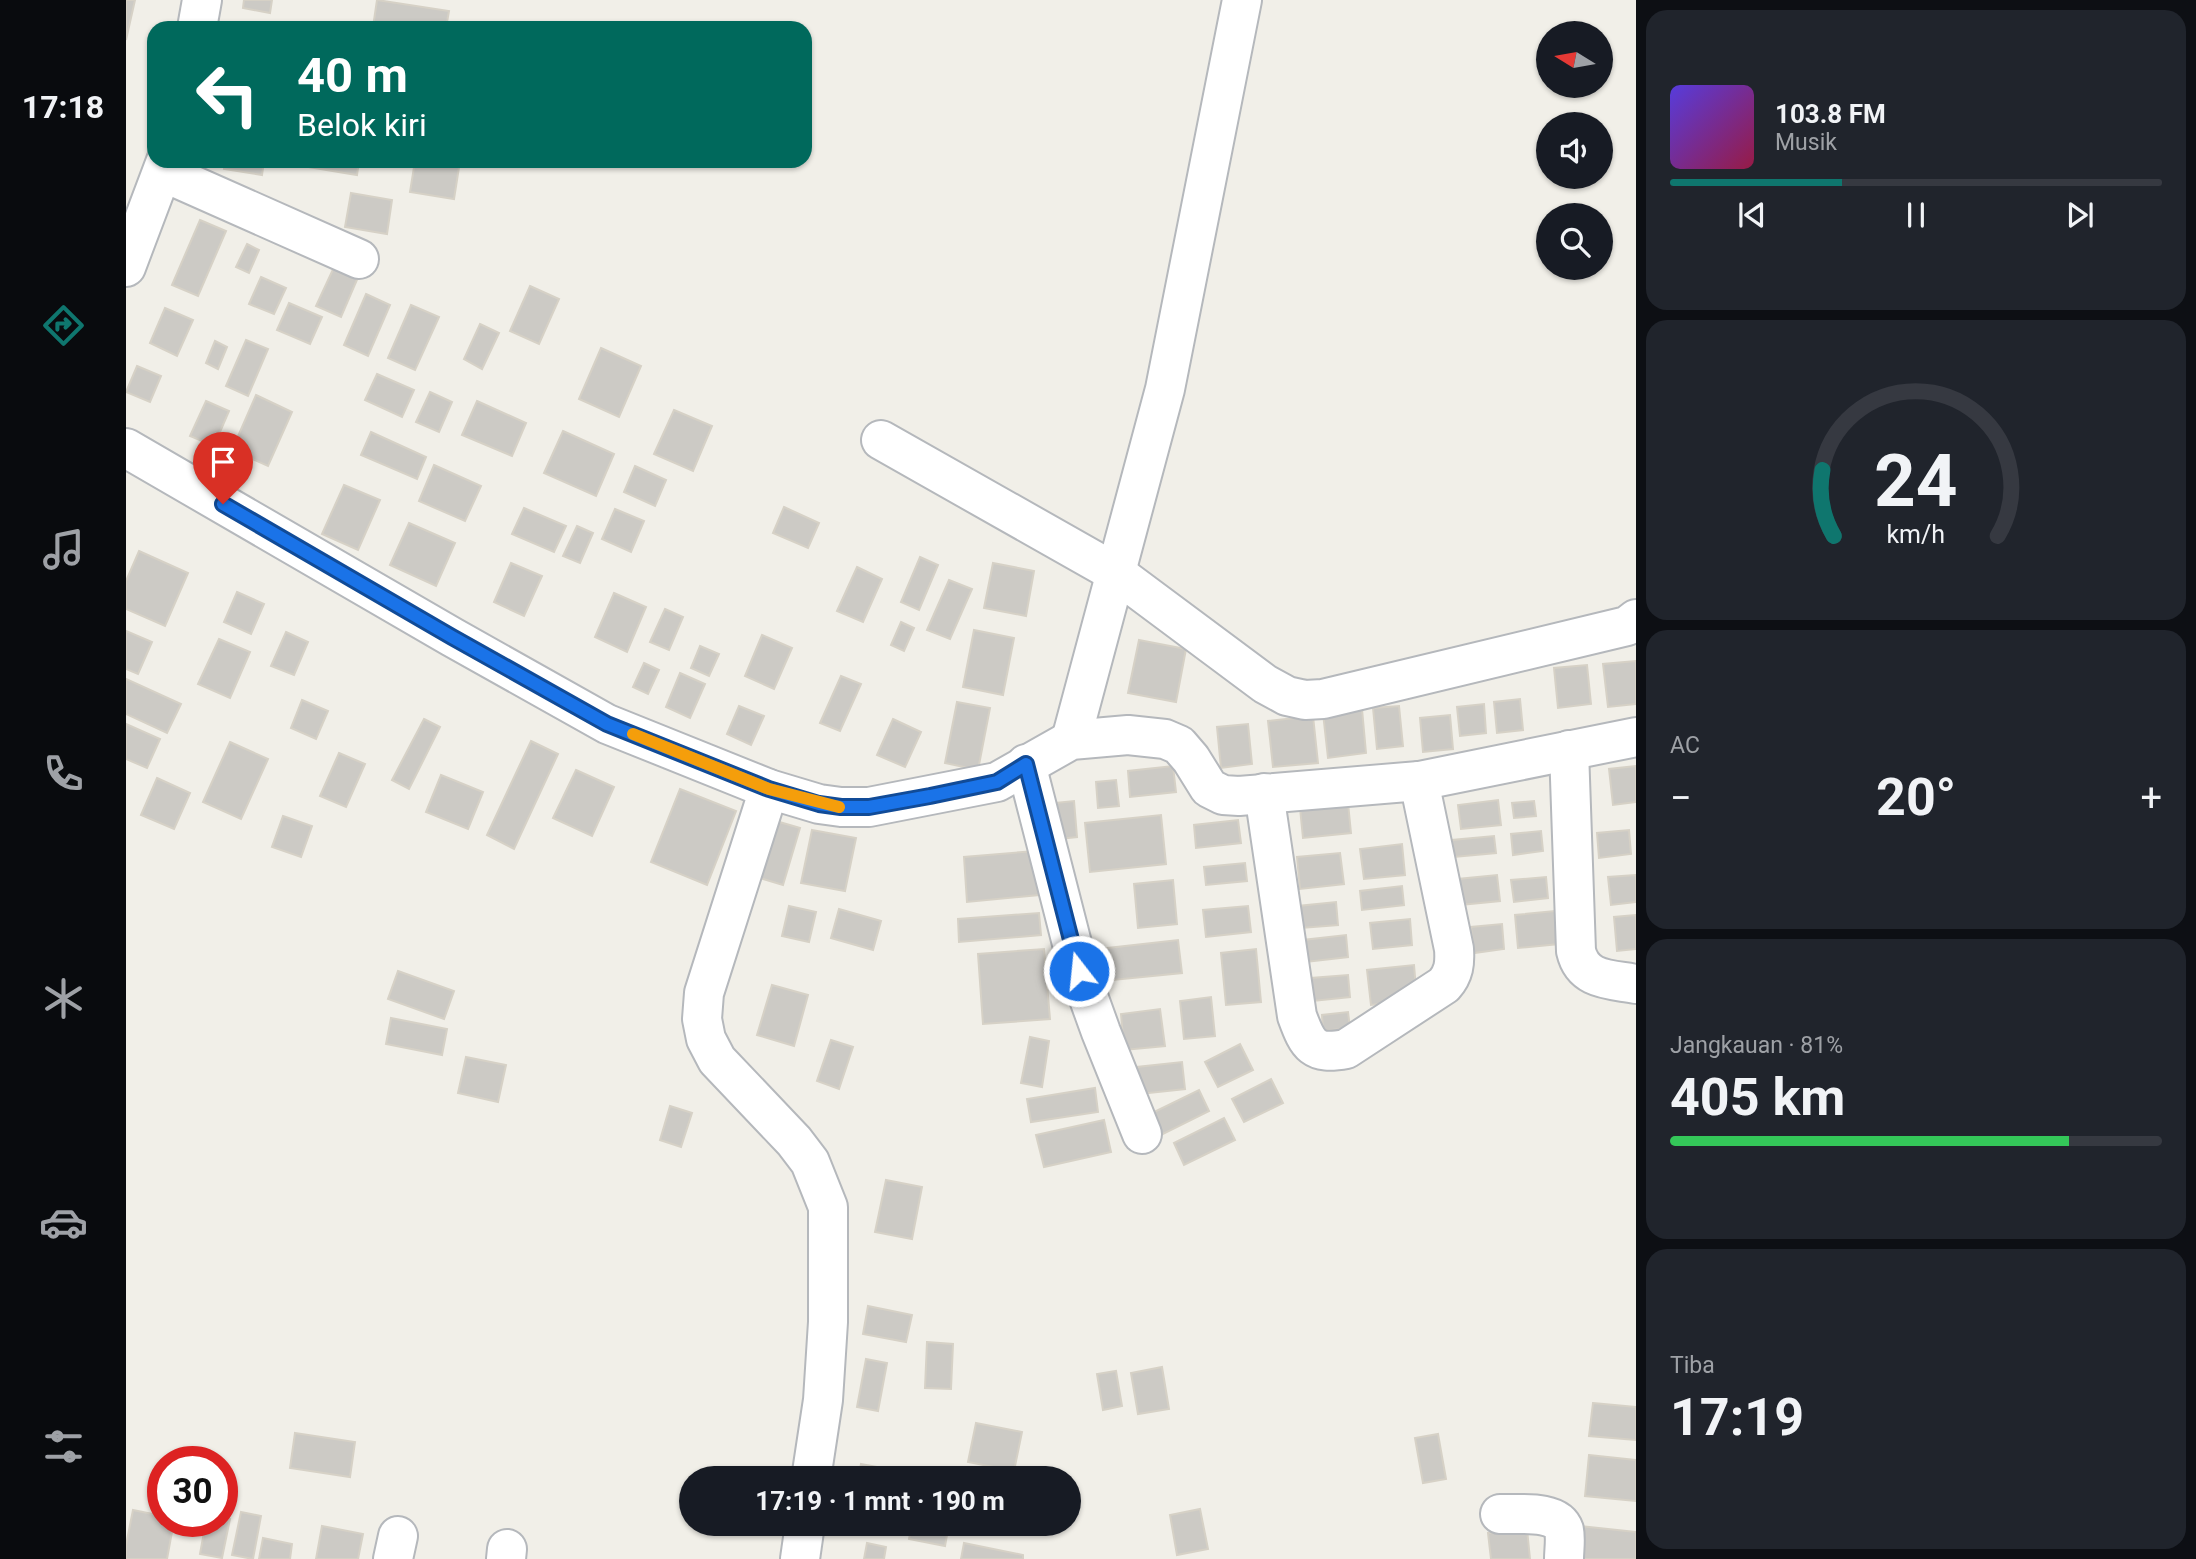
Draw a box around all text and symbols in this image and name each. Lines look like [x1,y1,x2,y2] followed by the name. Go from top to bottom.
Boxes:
[1536,21,1614,98] north arrow
[1536,21,1613,280] map controls
[297,47,408,104] text: 40 m
[182,49,273,140] icon: left
[22,88,104,126] text: 17:18
[1775,99,1886,129] text: 103.8 FM
[297,106,427,144] text: Belok kiri
[1536,112,1613,189] button: sound
[1775,129,1837,156] text: Musik
[1733,196,1771,234] icon: previous
[1897,196,1935,234] icon: pause
[2061,196,2099,234] icon: next
[1536,203,1613,280] button: search
[39,301,88,350] icon: directions
[193,432,253,504] pin
[1874,438,1958,524] text: 24
[204,443,242,481] icon: arrive
[1887,519,1945,548] text: km/h
[39,525,88,574] icon: music
[1670,732,1700,759] text: AC
[39,749,88,798] icon: phone
[1876,767,1956,828] text: 20°
[1670,776,1692,820] text: −
[2140,776,2162,820] text: +
[1042,934,1116,1008] position arrow
[39,974,88,1023] icon: climate
[1670,1032,1843,1059] text: Jangkauan · 81%
[1670,1067,1845,1128] text: 405 km
[39,1198,88,1247] icon: car
[1670,1352,1715,1379] text: Tiba
[1670,1387,1804,1448] text: 17:19
[39,1422,88,1471] icon: filters
[147,1446,238,1537] speed limit sign: 30
[755,1486,1005,1516] text: 17:19 · 1 mnt · 190 m

